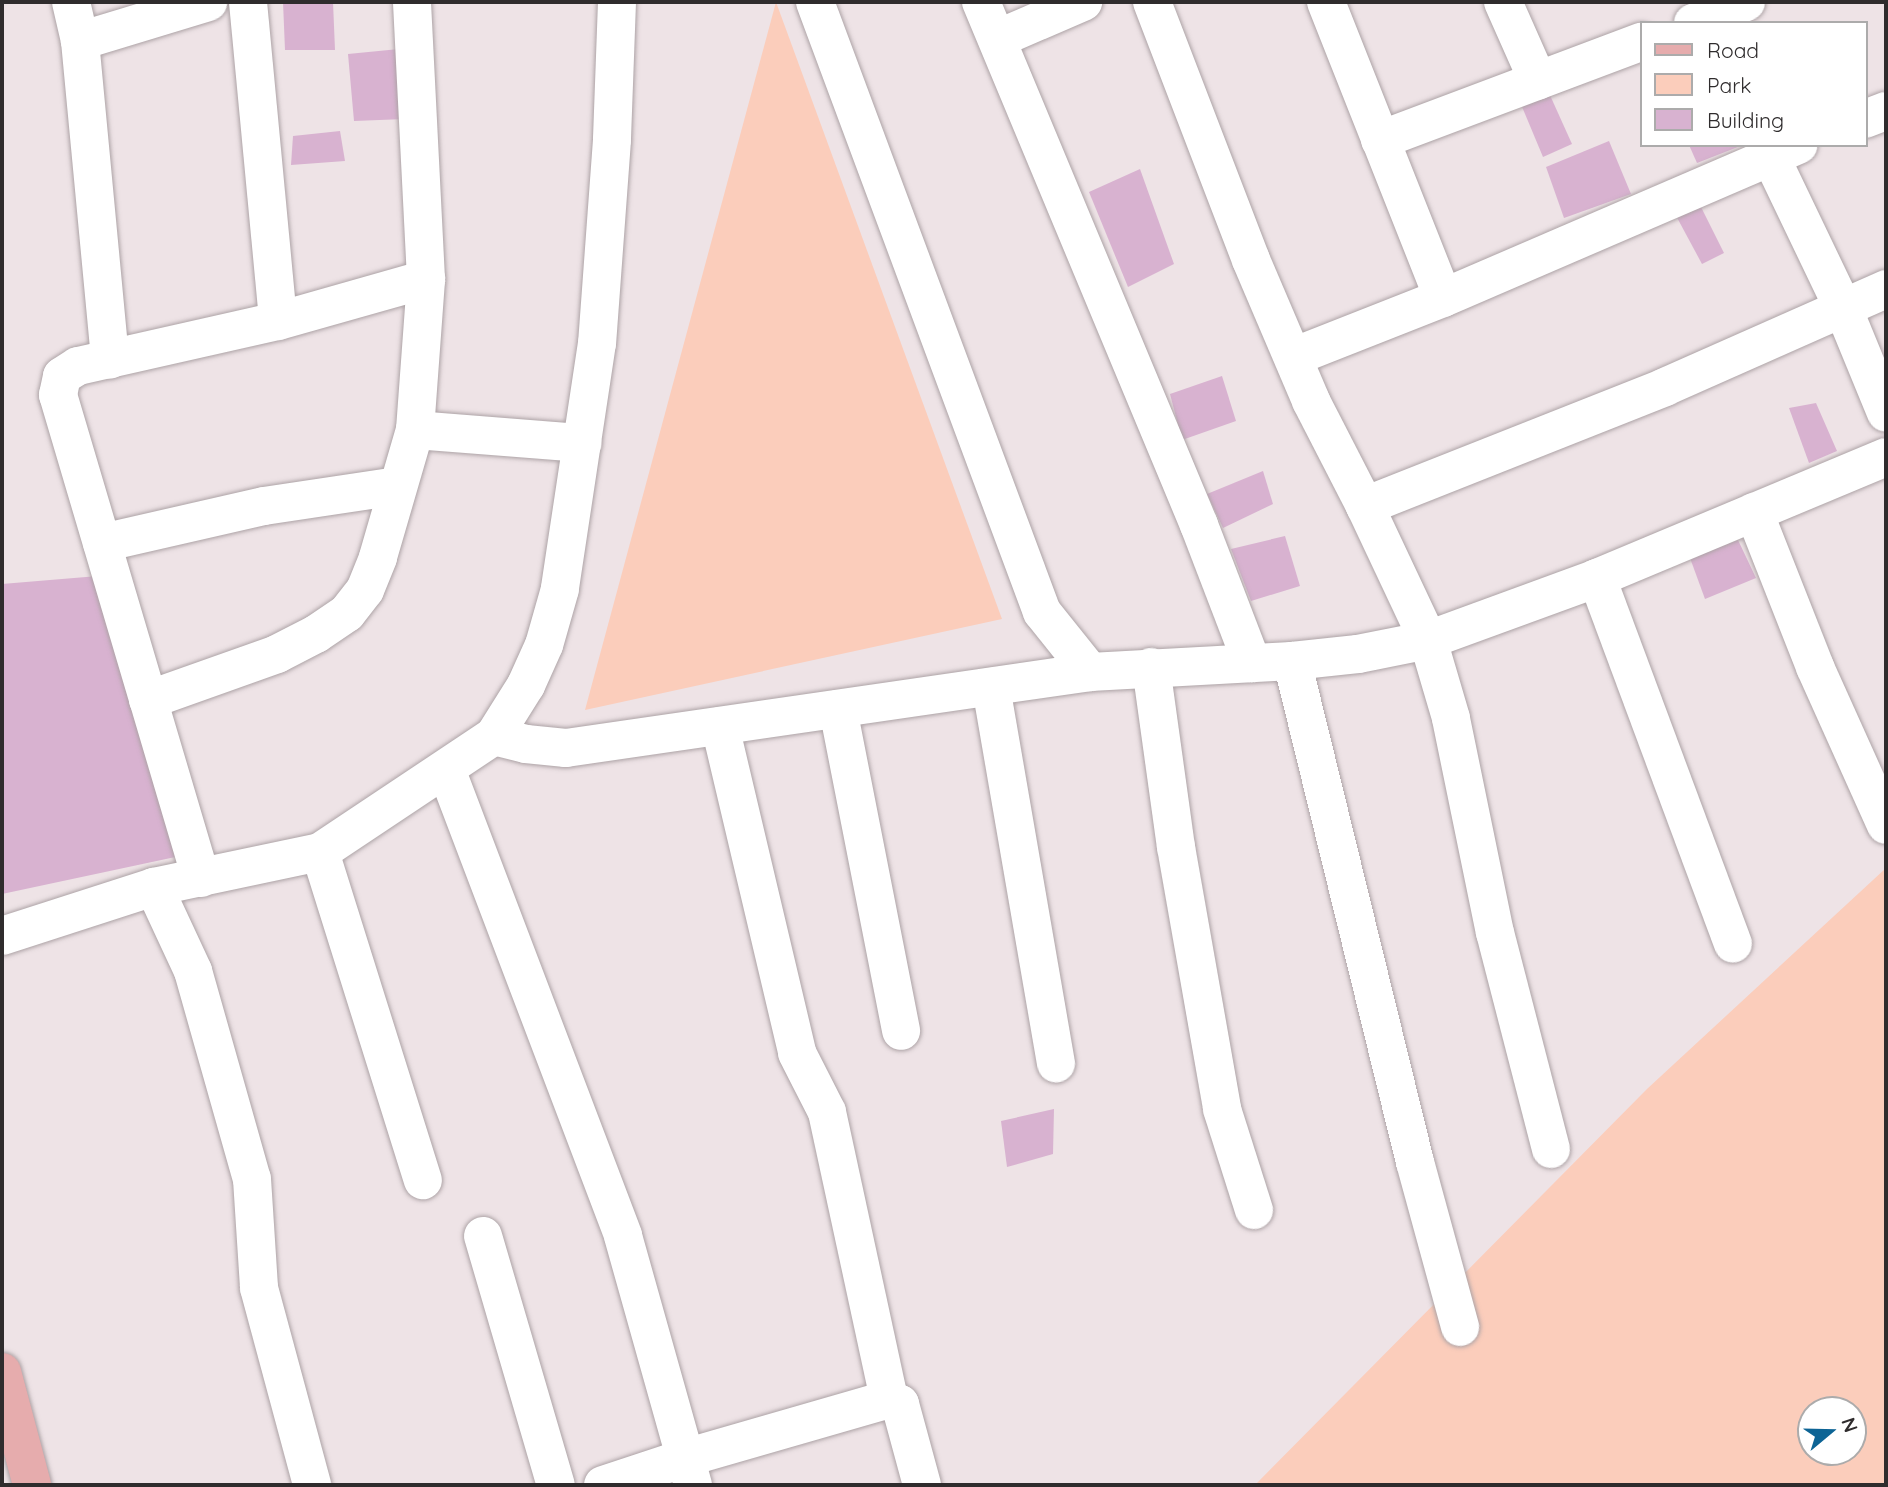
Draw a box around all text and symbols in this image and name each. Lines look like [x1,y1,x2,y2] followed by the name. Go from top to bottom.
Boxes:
[1640,21,1867,147] legend
[1707,37,1759,63] text: Road
[1707,72,1751,98] text: Park
[1707,107,1784,133] text: Building
[1797,1396,1867,1466] north arrow
[1836,1414,1864,1435] text: N

